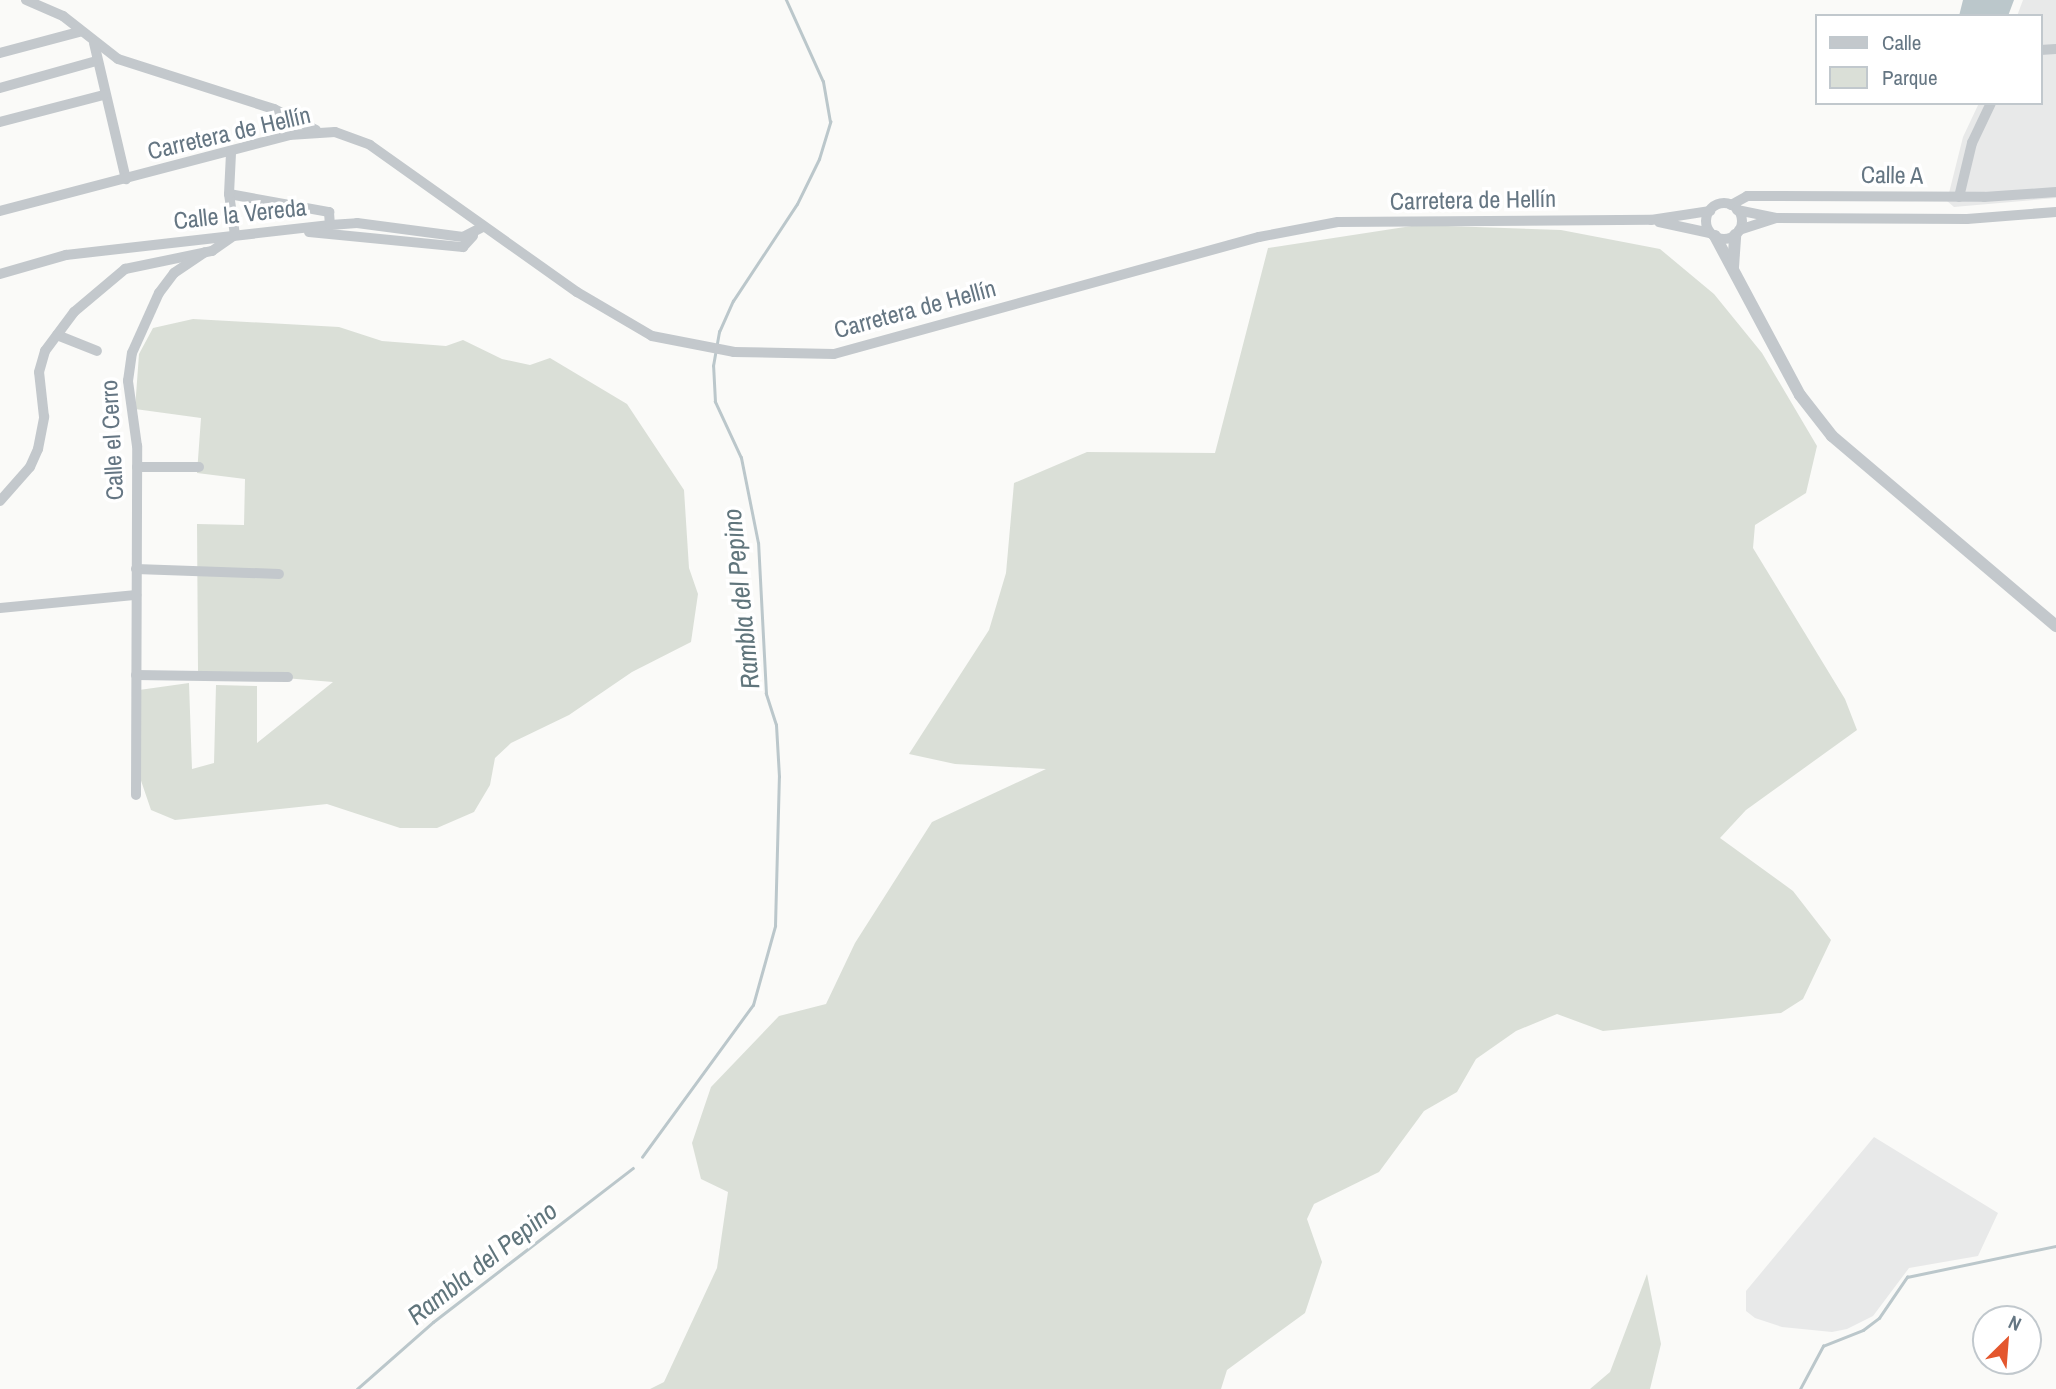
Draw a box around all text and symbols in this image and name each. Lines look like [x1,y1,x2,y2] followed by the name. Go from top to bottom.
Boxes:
[1814,14,2042,105] legend
[1882,28,1921,57] text: Calle
[1882,63,1938,92] text: Parque
[145,100,313,166] street label: Carretera de Hellín
[1860,160,1924,190] street label: Calle A
[1390,184,1556,216] street label: Carretera de Hellín
[172,193,308,235] street label: Calle la Vereda
[831,274,999,344] street label: Carretera de Hellín
[94,379,130,501] street label: Calle el Cerro
[716,507,766,691] water label: Rambla del Pepino
[401,1195,563,1331] water label: Rambla del Pepino
[1972,1305,2042,1375] north arrow
[2004,1309,2026,1337] text: N

